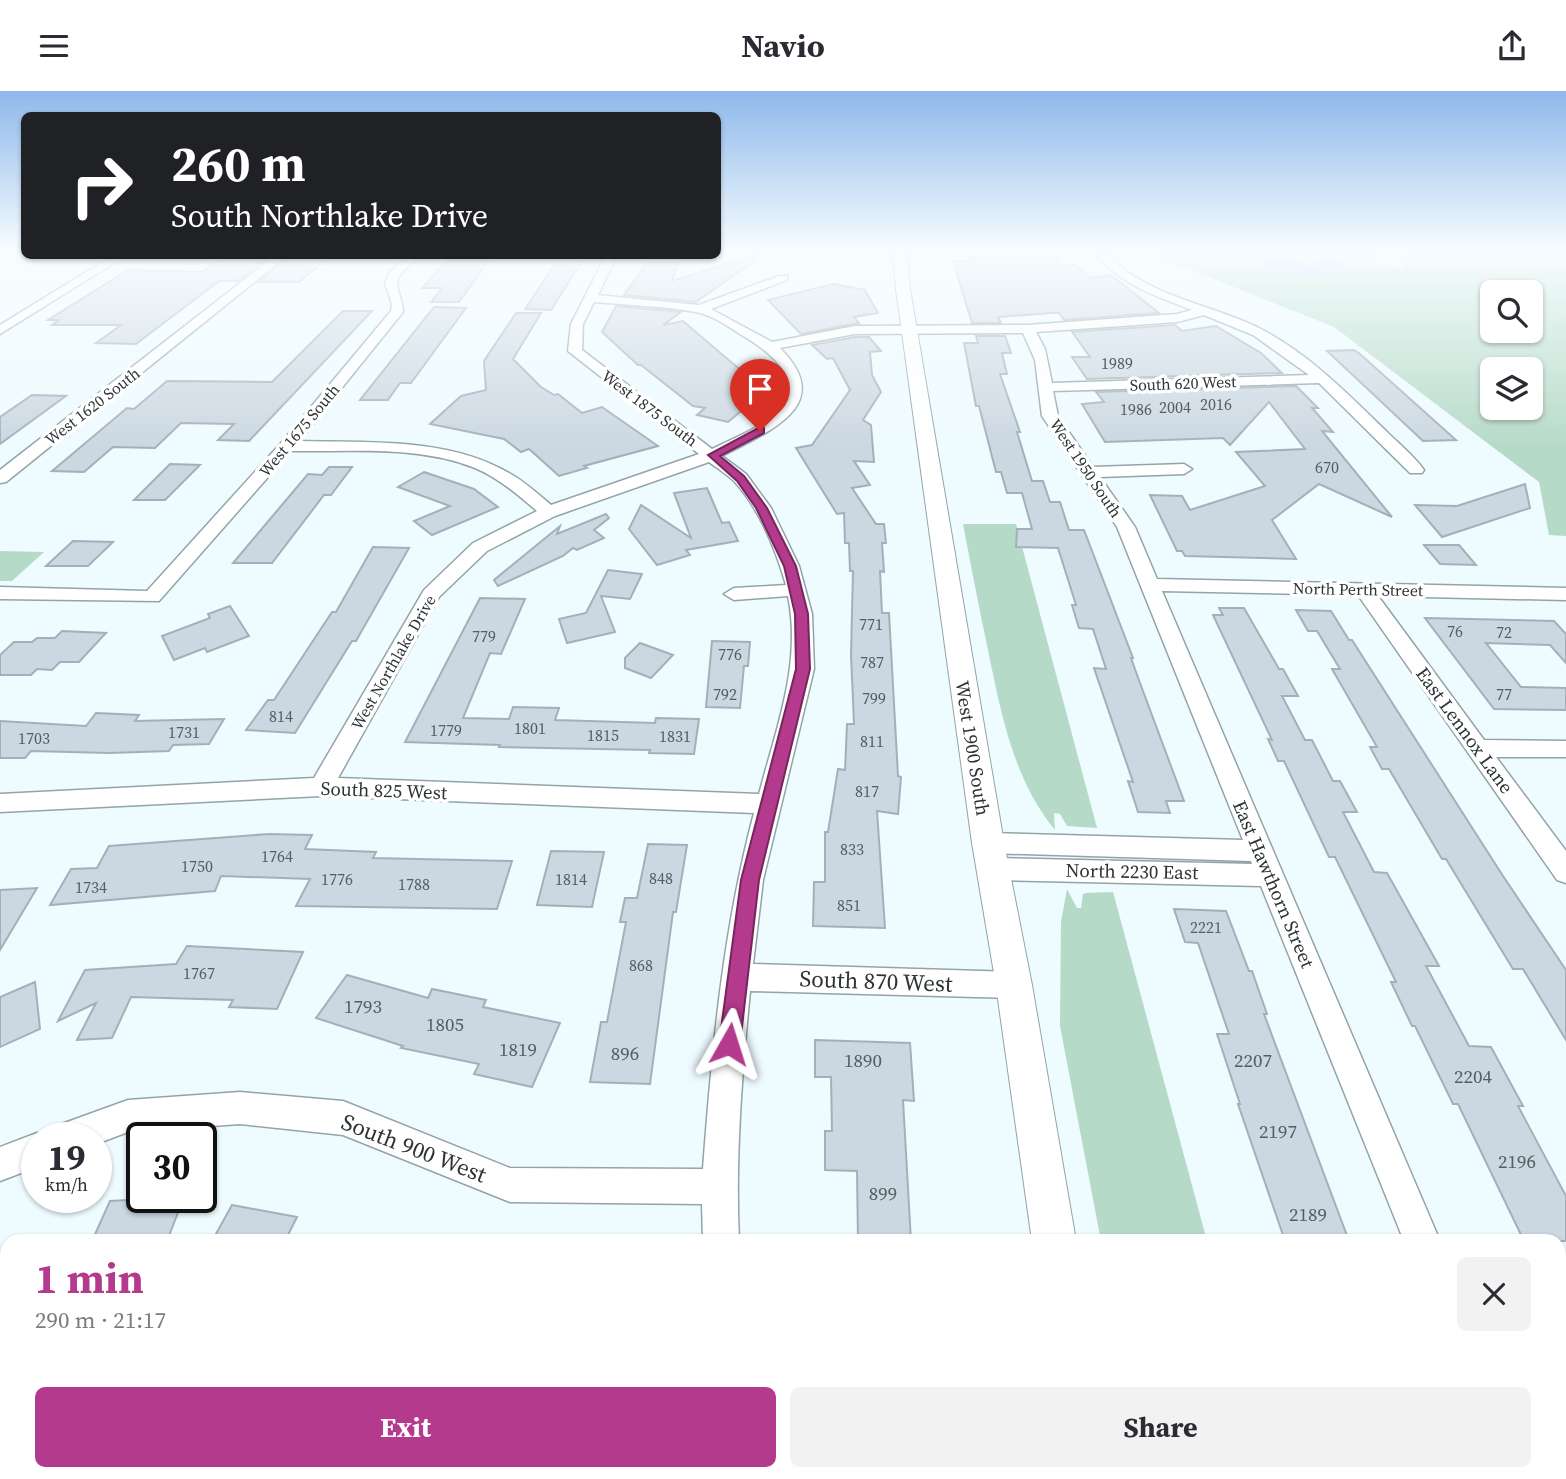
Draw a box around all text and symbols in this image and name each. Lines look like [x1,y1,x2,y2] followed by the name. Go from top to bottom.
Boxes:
[741,24,825,68] text: Navio
[35,27,73,65] icon: menu
[1493,27,1531,65] icon: share
[171,130,306,197] text: 260 m
[56,140,147,231] icon: right
[171,194,488,238] text: South Northlake Drive
[1480,280,1543,420] map controls
[1480,280,1543,343] button: search
[1101,352,1133,374] house number: 1989
[1480,357,1543,420] button: layers
[730,359,790,431] pin
[40,362,144,450] street label: West 1620 South
[597,365,703,452] street label: West 1875 South
[741,370,779,408] icon: arrive
[1129,370,1237,396] street label: South 620 West
[254,379,345,481] street label: West 1675 South
[1200,393,1232,415] house number: 2016
[1159,396,1191,418] house number: 2004
[1120,398,1152,420] house number: 1986
[1045,414,1127,522] street label: West 1950 South
[1315,456,1339,478] house number: 670
[1293,577,1424,601] street label: North Perth Street
[345,591,441,733] street label: West Northlake Drive
[859,613,883,635] house number: 771
[1447,620,1463,642] house number: 76
[1496,621,1512,643] house number: 72
[472,625,496,647] house number: 779
[718,643,742,665] house number: 776
[860,651,884,673] house number: 787
[1410,661,1520,799] street label: East Lennox Lane
[949,679,997,817] street label: West 1900 South
[713,683,737,705] house number: 792
[1496,683,1512,705] house number: 77
[862,687,886,709] house number: 799
[269,705,293,727] house number: 814
[514,717,546,739] house number: 1801
[430,719,462,741] house number: 1779
[168,721,200,743] house number: 1731
[587,724,619,746] house number: 1815
[659,725,691,747] house number: 1831
[18,727,50,749] house number: 1703
[860,730,884,752] house number: 811
[320,775,448,805] street label: South 825 West
[855,780,879,802] house number: 817
[1227,796,1321,973] street label: East Hawthorn Street
[840,838,864,860] house number: 833
[261,845,293,867] house number: 1764
[181,855,213,877] house number: 1750
[1065,857,1199,885] street label: North 2230 East
[649,867,673,889] house number: 848
[321,868,353,890] house number: 1776
[555,868,587,890] house number: 1814
[398,873,430,895] house number: 1788
[75,876,107,898] house number: 1734
[837,894,861,916] house number: 851
[1190,916,1222,938] house number: 2221
[629,954,653,976] house number: 868
[183,962,215,984] house number: 1767
[799,962,954,1000] street label: South 870 West
[344,993,382,1019] house number: 1793
[692,1007,766,1081] position arrow
[426,1011,464,1037] house number: 1805
[499,1036,537,1062] house number: 1819
[611,1040,639,1066] house number: 896
[844,1047,882,1073] house number: 1890
[1234,1047,1272,1073] house number: 2207
[1454,1063,1492,1089] house number: 2204
[337,1106,492,1191] street label: South 900 West
[1259,1118,1297,1144] house number: 2197
[126,1122,217,1213] speed limit sign: 30
[48,1134,85,1182] text: 19
[1498,1148,1536,1174] house number: 2196
[45,1172,88,1197] text: km/h
[869,1180,897,1206] house number: 899
[1289,1201,1327,1227] house number: 2189
[35,1249,144,1307] text: 1 min
[1457,1257,1531,1331] button: close
[35,1304,166,1336] text: 290 m · 21:17
[35,1387,776,1467] button: Exit
[790,1387,1531,1467] button: Share

